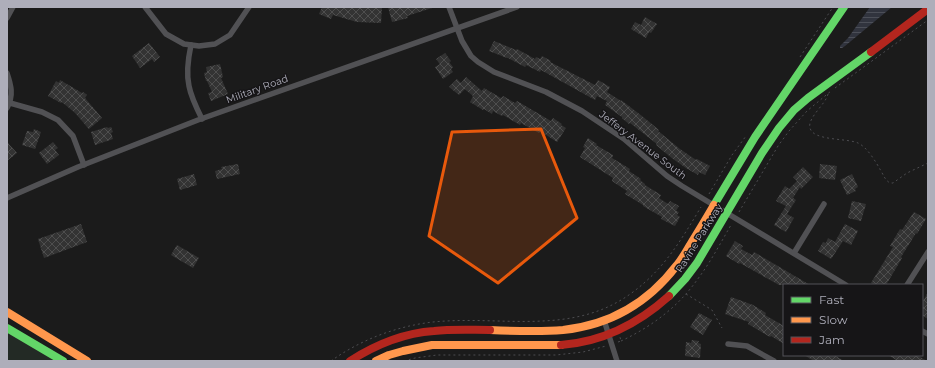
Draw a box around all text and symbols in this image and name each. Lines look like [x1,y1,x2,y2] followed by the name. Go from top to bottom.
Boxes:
[224,72,290,106] street label: Military Road
[596,107,689,182] street label: Jeffery Avenue South
[673,201,726,275] street label: Ravine Parkway
[783,284,923,356] legend
[819,292,844,307] text: Fast
[819,312,848,327] text: Slow
[818,332,845,347] text: Jam

